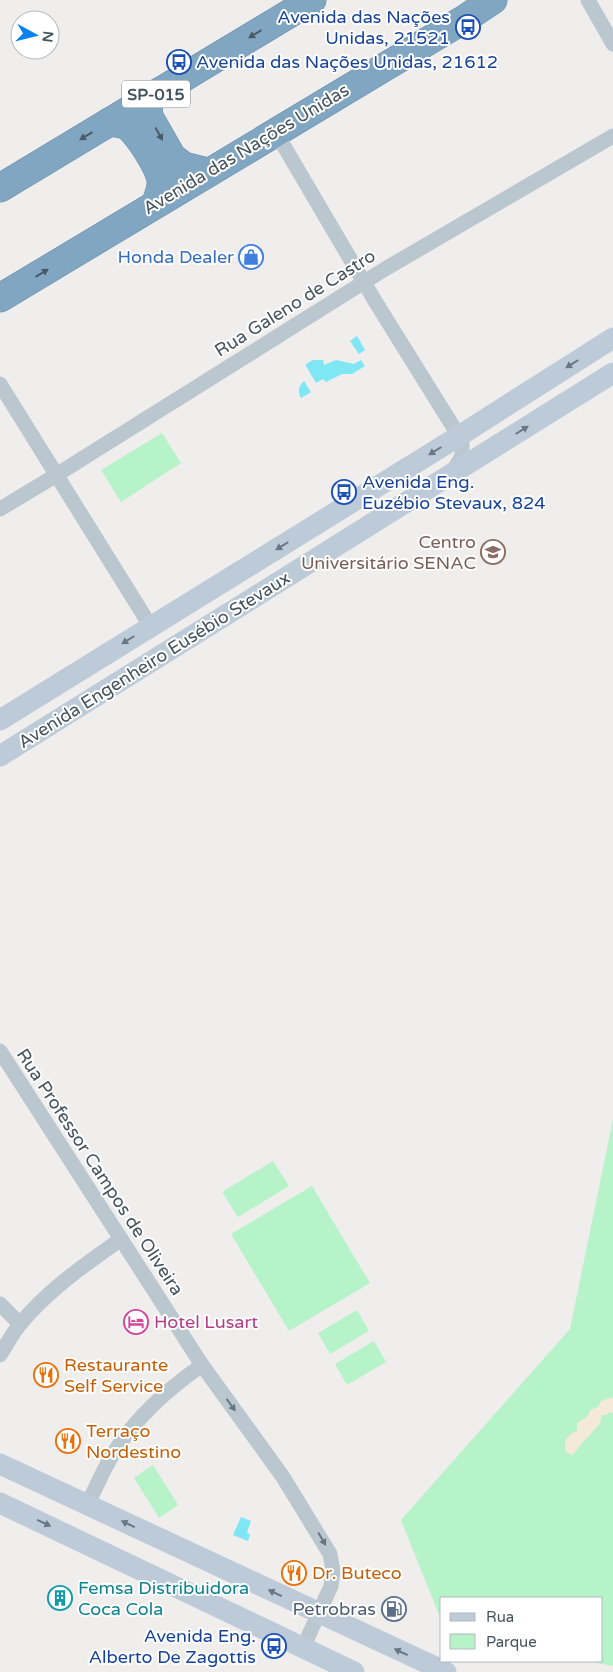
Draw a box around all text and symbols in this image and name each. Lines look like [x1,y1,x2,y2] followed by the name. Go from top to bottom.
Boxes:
[277,6,450,49] place label: Avenida das Nações Unidas, 21521
[10,10,60,60] north arrow
[455,14,481,40] bus stop icon: Avenida das Nações Unidas, 21521
[38,30,57,43] text: N
[249,30,262,39] one-way arrow
[166,49,192,75] bus stop icon: Avenida das Nações Unidas, 21612
[196,51,498,73] place label: Avenida das Nações Unidas, 21612
[139,79,353,219] street label: Avenida das Nações Unidas
[122,80,190,108] road number: SP-015
[154,127,163,141] one-way arrow
[79,131,92,141] one-way arrow
[238,244,264,270] shop icon: Honda Dealer
[211,245,380,361] street label: Rua Galeno de Castro
[118,246,234,268] place label: Honda Dealer
[35,268,48,277] one-way arrow
[565,359,578,369] one-way arrow
[515,426,528,435] one-way arrow
[428,446,441,456] one-way arrow
[362,471,546,514] place label: Avenida Eng. Euzébio Stevaux, 824
[331,479,357,505] bus stop icon: Avenida Eng. Euzébio Stevaux, 824
[301,531,476,574] place label: Centro Universitário SENAC
[480,539,506,565] school or university icon: Centro Universitário SENAC
[275,541,288,550] one-way arrow
[14,567,294,753] street label: Avenida Engenheiro Eusébio Stevaux
[122,636,135,645] one-way arrow
[12,1044,188,1300] street label: Rua Professor Campos de Oliveira
[123,1309,149,1335] hotel icon: Hotel Lusart
[154,1311,258,1333] place label: Hotel Lusart
[64,1354,168,1397] place label: Restaurante Self Service
[33,1362,59,1388] restaurant icon: Restaurante Self Service
[226,1398,236,1412] one-way arrow
[86,1420,181,1463] place label: Terraço Nordestino
[55,1428,81,1454] restaurant icon: Terraço Nordestino
[37,1520,51,1528] one-way arrow
[121,1520,135,1528] one-way arrow
[317,1533,326,1546] one-way arrow
[281,1560,307,1586] restaurant icon: Dr. Buteco
[312,1562,402,1584] place label: Dr. Buteco
[78,1577,249,1620] place label: Femsa Distribuidora Coca Cola
[47,1585,73,1611] building icon: Femsa Distribuidora Coca Cola
[268,1589,282,1597] one-way arrow
[381,1596,407,1622] fuel station icon: Petrobras
[440,1597,603,1662] legend
[293,1598,376,1620] place label: Petrobras
[486,1608,514,1626] text: Rua
[89,1625,256,1668] place label: Avenida Eng. Alberto De Zagottis
[261,1633,287,1659] bus stop icon: Avenida Eng. Alberto De Zagottis
[486,1633,537,1651] text: Parque
[394,1647,409,1656] one-way arrow

